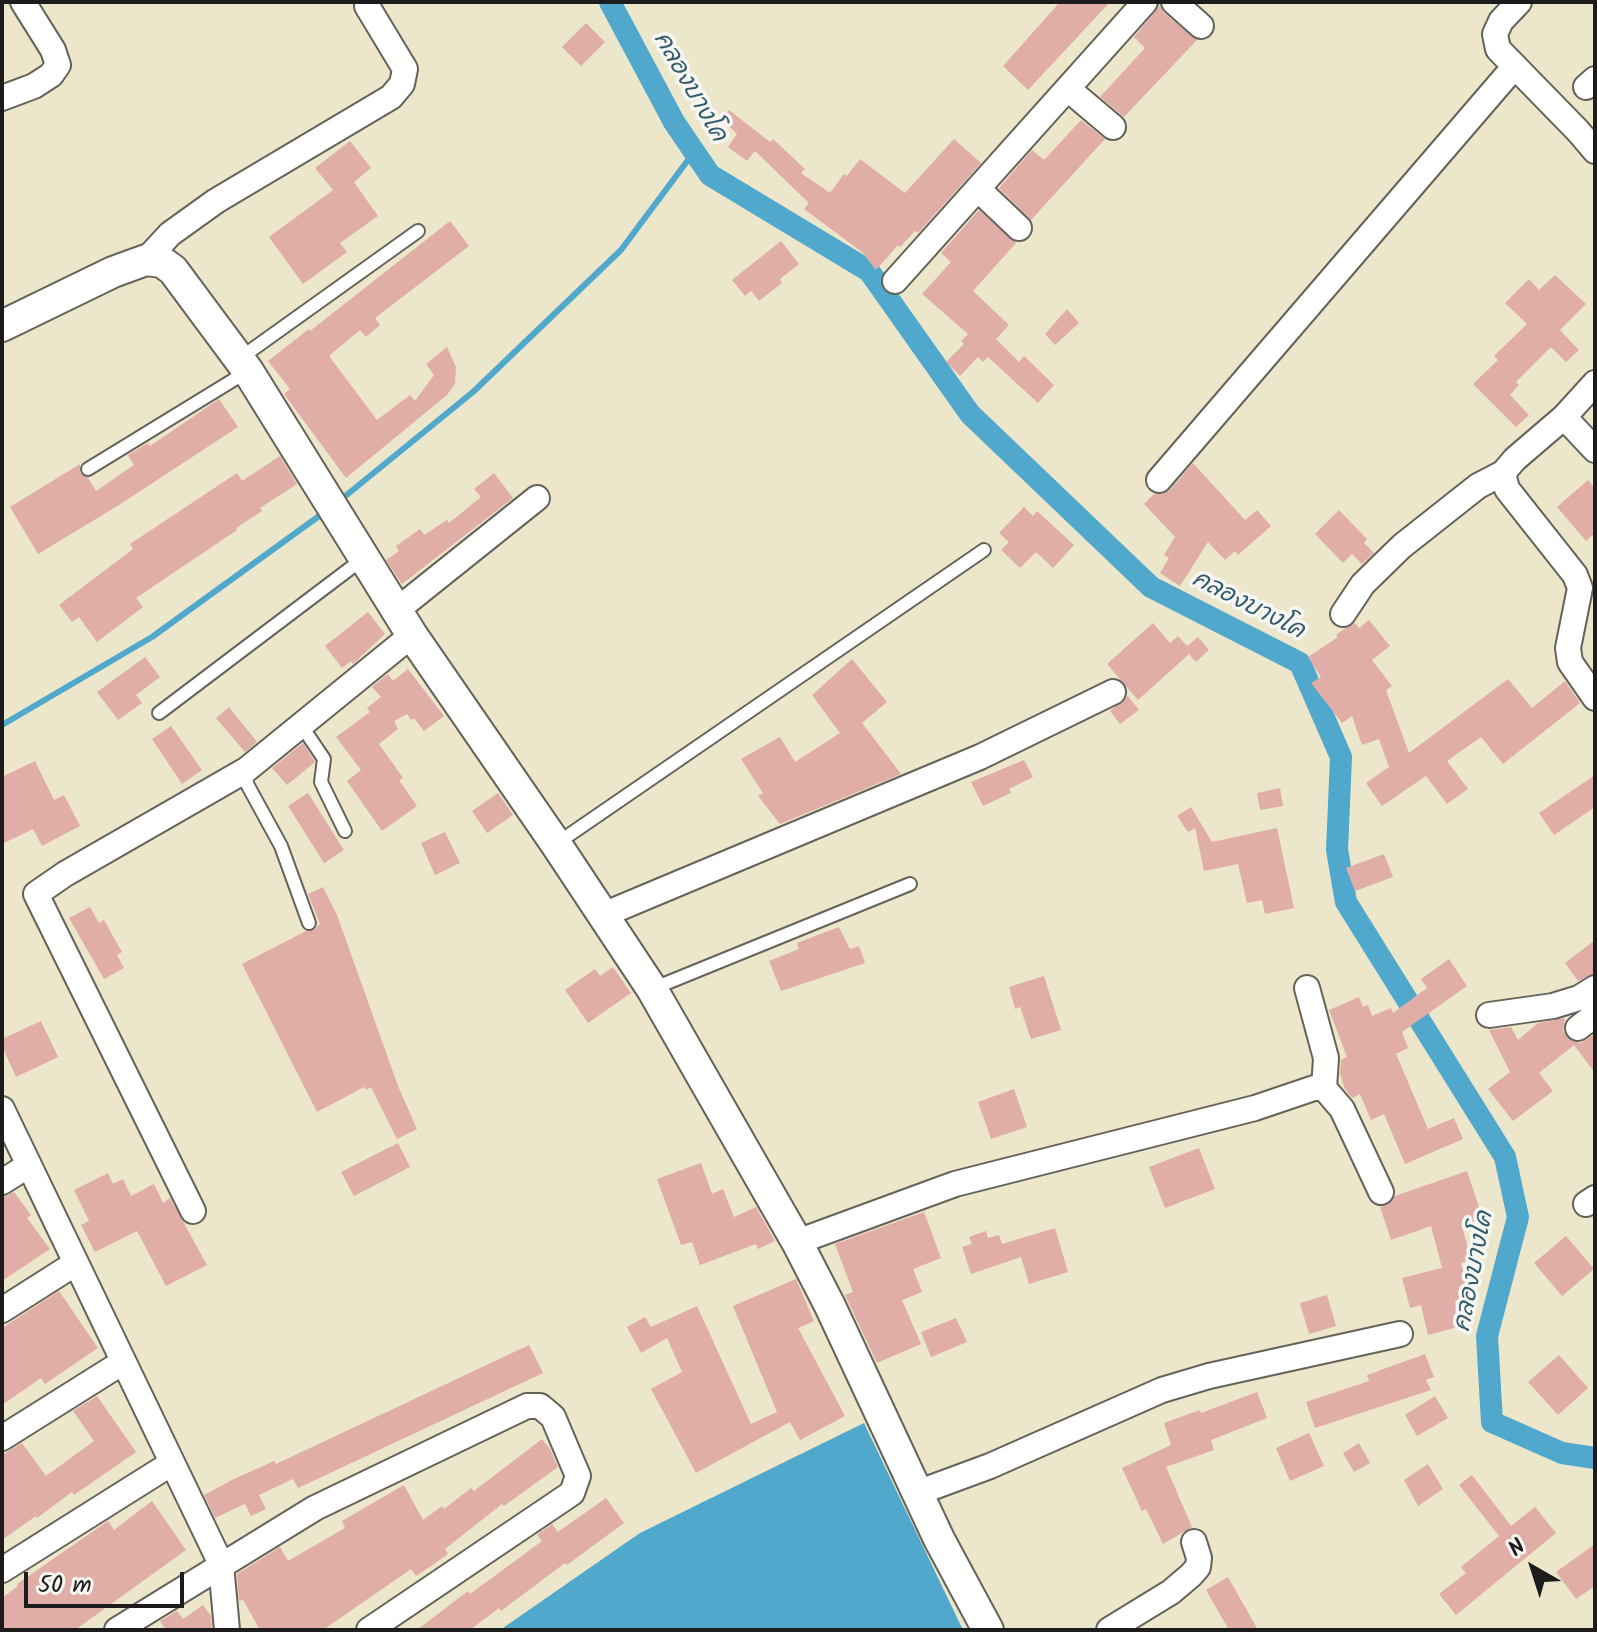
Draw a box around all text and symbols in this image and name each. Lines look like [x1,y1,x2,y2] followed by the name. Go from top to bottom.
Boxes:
[645,28,731,148] water label: คลองบางโค
[1186,567,1308,647] water label: คลองบางโค
[1450,1209,1502,1335] water label: คลองบางโค
[1493,1528,1573,1608] north arrow
[1501,1531,1534,1567] text: N
[28,1556,188,1606] scale bar
[38,1566,92,1605] text: 50 m

